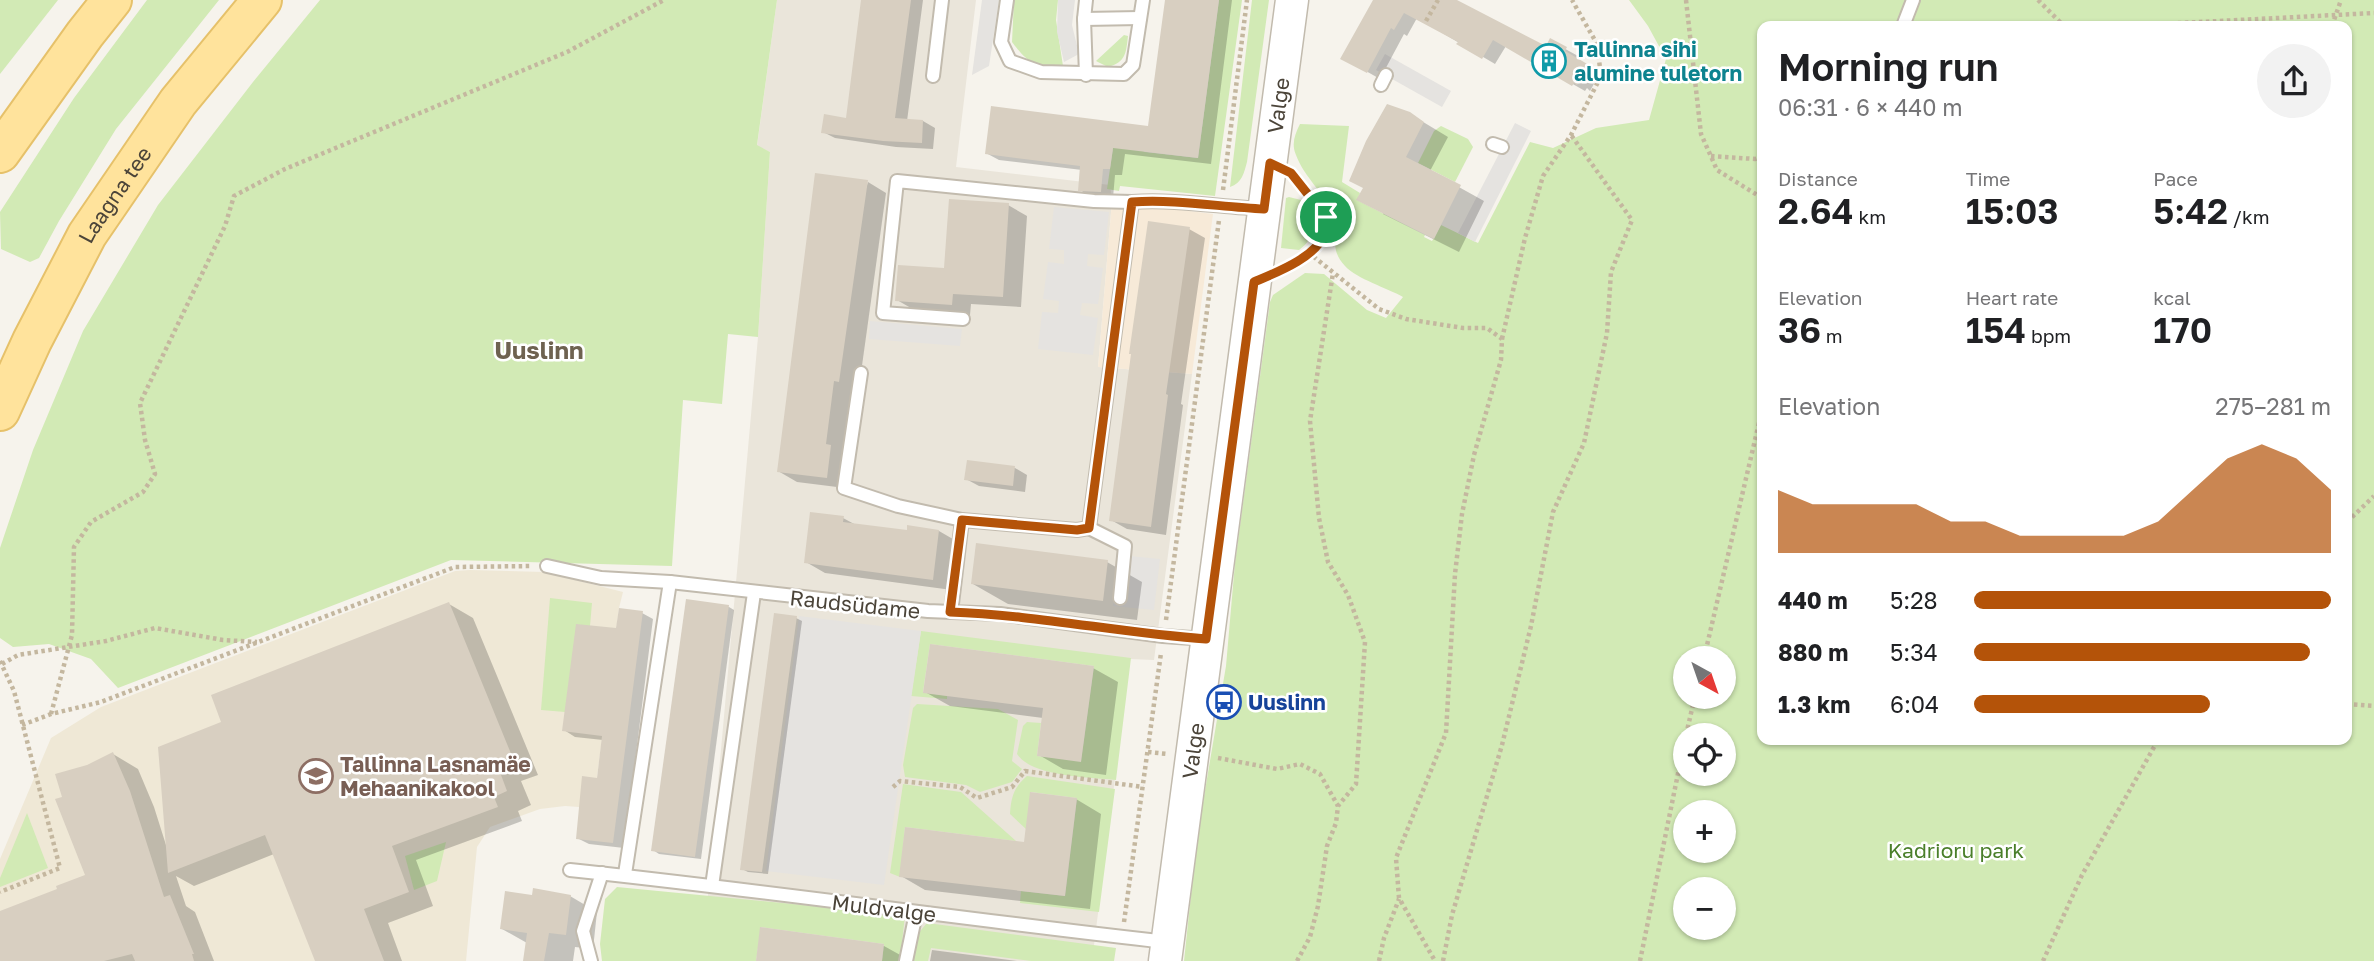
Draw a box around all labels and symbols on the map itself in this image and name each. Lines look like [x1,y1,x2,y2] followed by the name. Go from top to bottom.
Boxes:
[1574,36,1742,86] place label: Tallinna sihi alumine tuletorn
[1530,42,1568,80] building icon: Tallinna sihi alumine tuletorn
[1261,76,1295,135] street label: Valge
[72,141,157,247] street label: Laagna tee
[1296,187,1356,247] pin
[495,335,583,364] district label: Uuslinn
[789,584,921,624] street label: Raudsüdame
[1673,646,1736,709] north arrow
[1205,683,1243,721] bus stop icon: Uuslinn
[1248,689,1326,715] place label: Uuslinn
[1176,721,1209,780] street label: Valge
[340,751,531,801] place label: Tallinna Lasnamäe Mehaanikakool
[297,757,335,795] school or university icon: Tallinna Lasnamäe Mehaanikakool
[1888,837,2024,863] park label: Kadrioru park
[830,889,938,927] street label: Muldvalge

